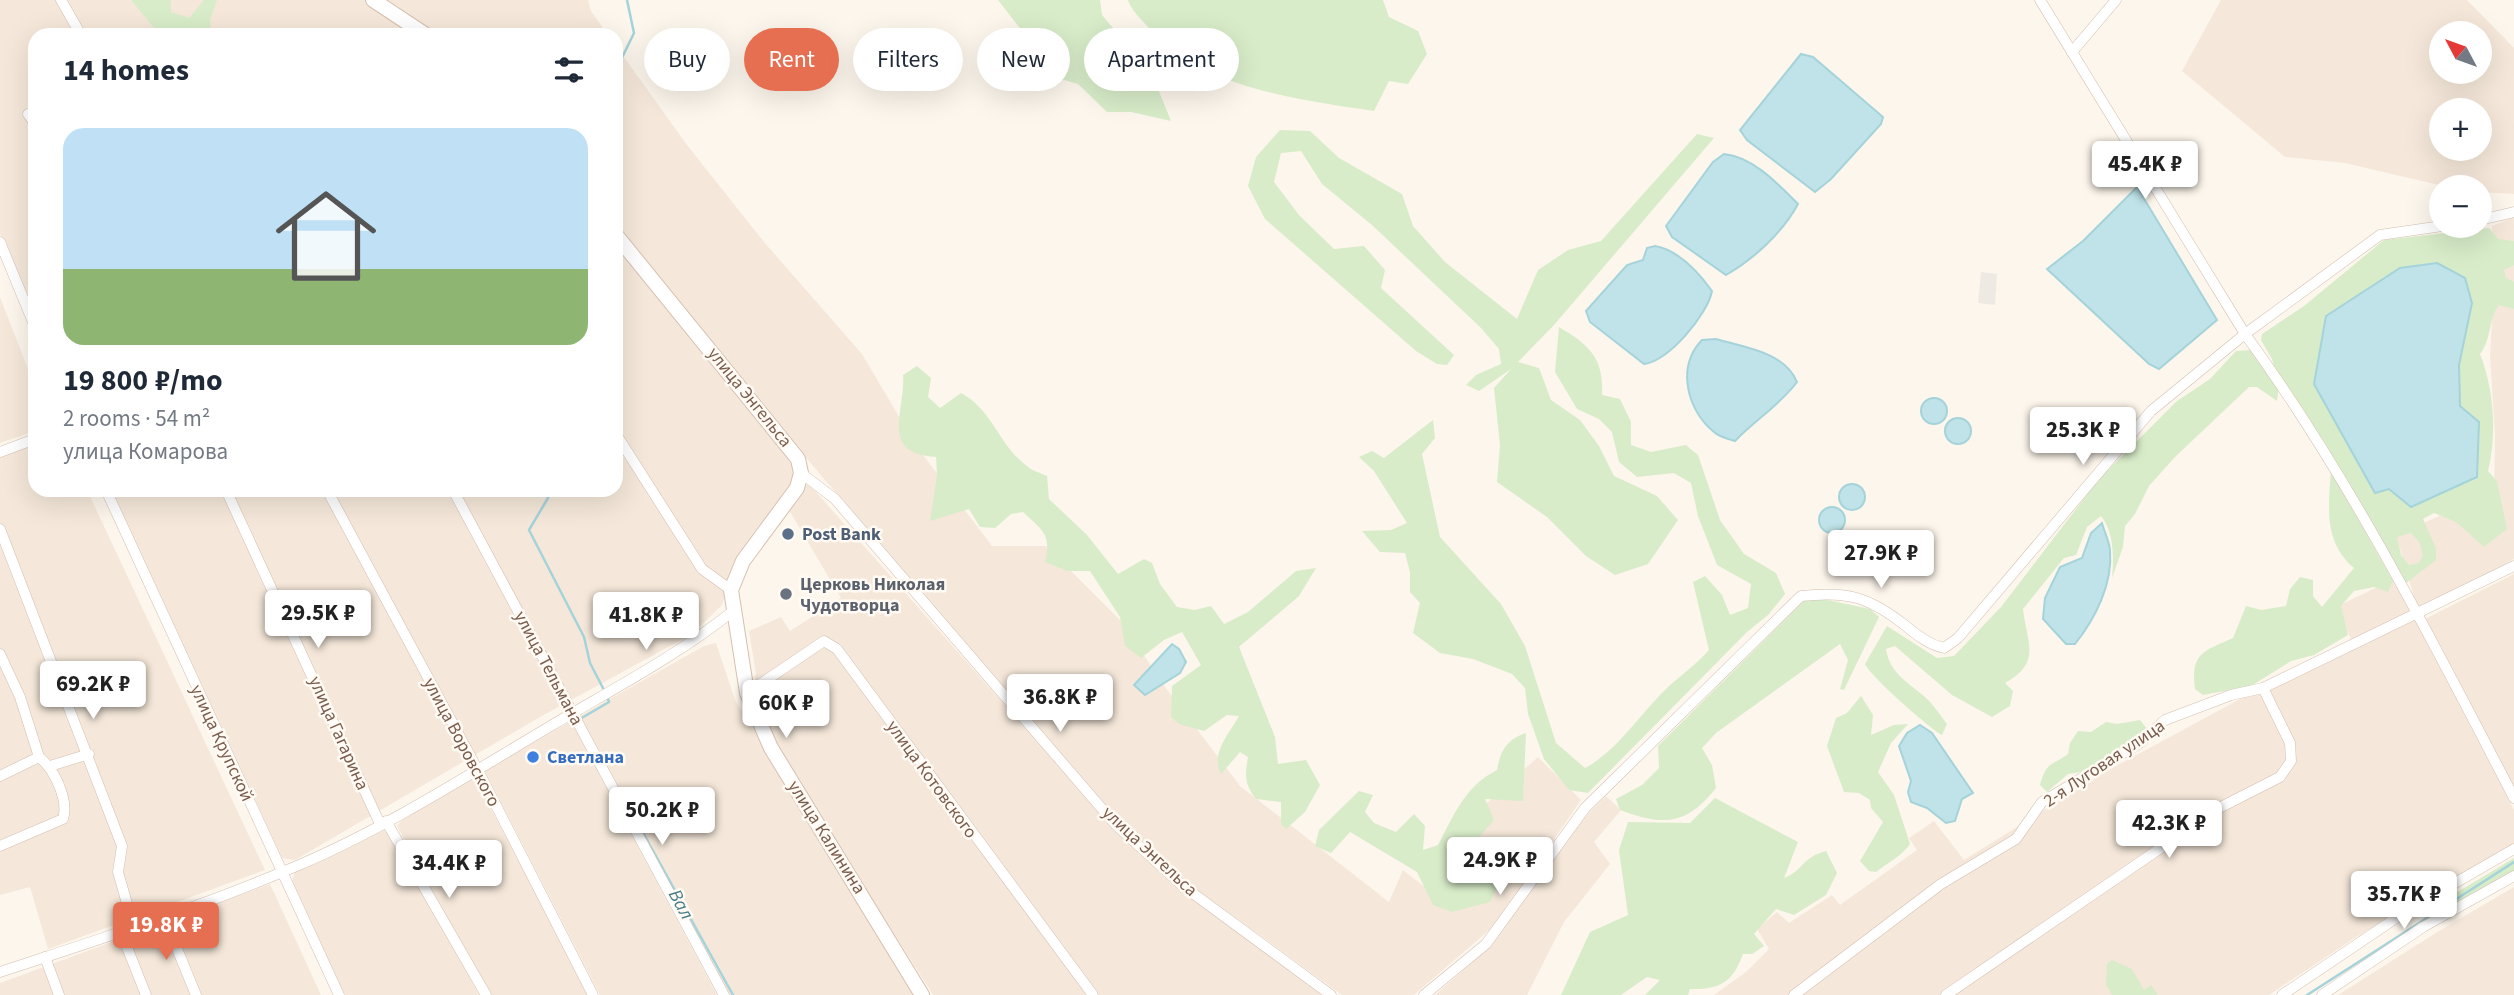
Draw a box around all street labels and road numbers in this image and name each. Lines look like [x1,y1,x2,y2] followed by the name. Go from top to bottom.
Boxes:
[701,342,798,453] street label: улица Энгельса
[508,607,589,730] street label: улица Тельмана
[302,672,375,794] street label: улица Гагарина
[417,673,506,811] street label: улица Воровского
[184,681,260,806] street label: улица Крупской
[2039,713,2170,813] street label: 2-я Луговая улица
[880,715,983,843] street label: улица Котовского
[782,776,871,899] street label: улица Калинина
[1096,801,1203,902] street label: улица Энгельса

